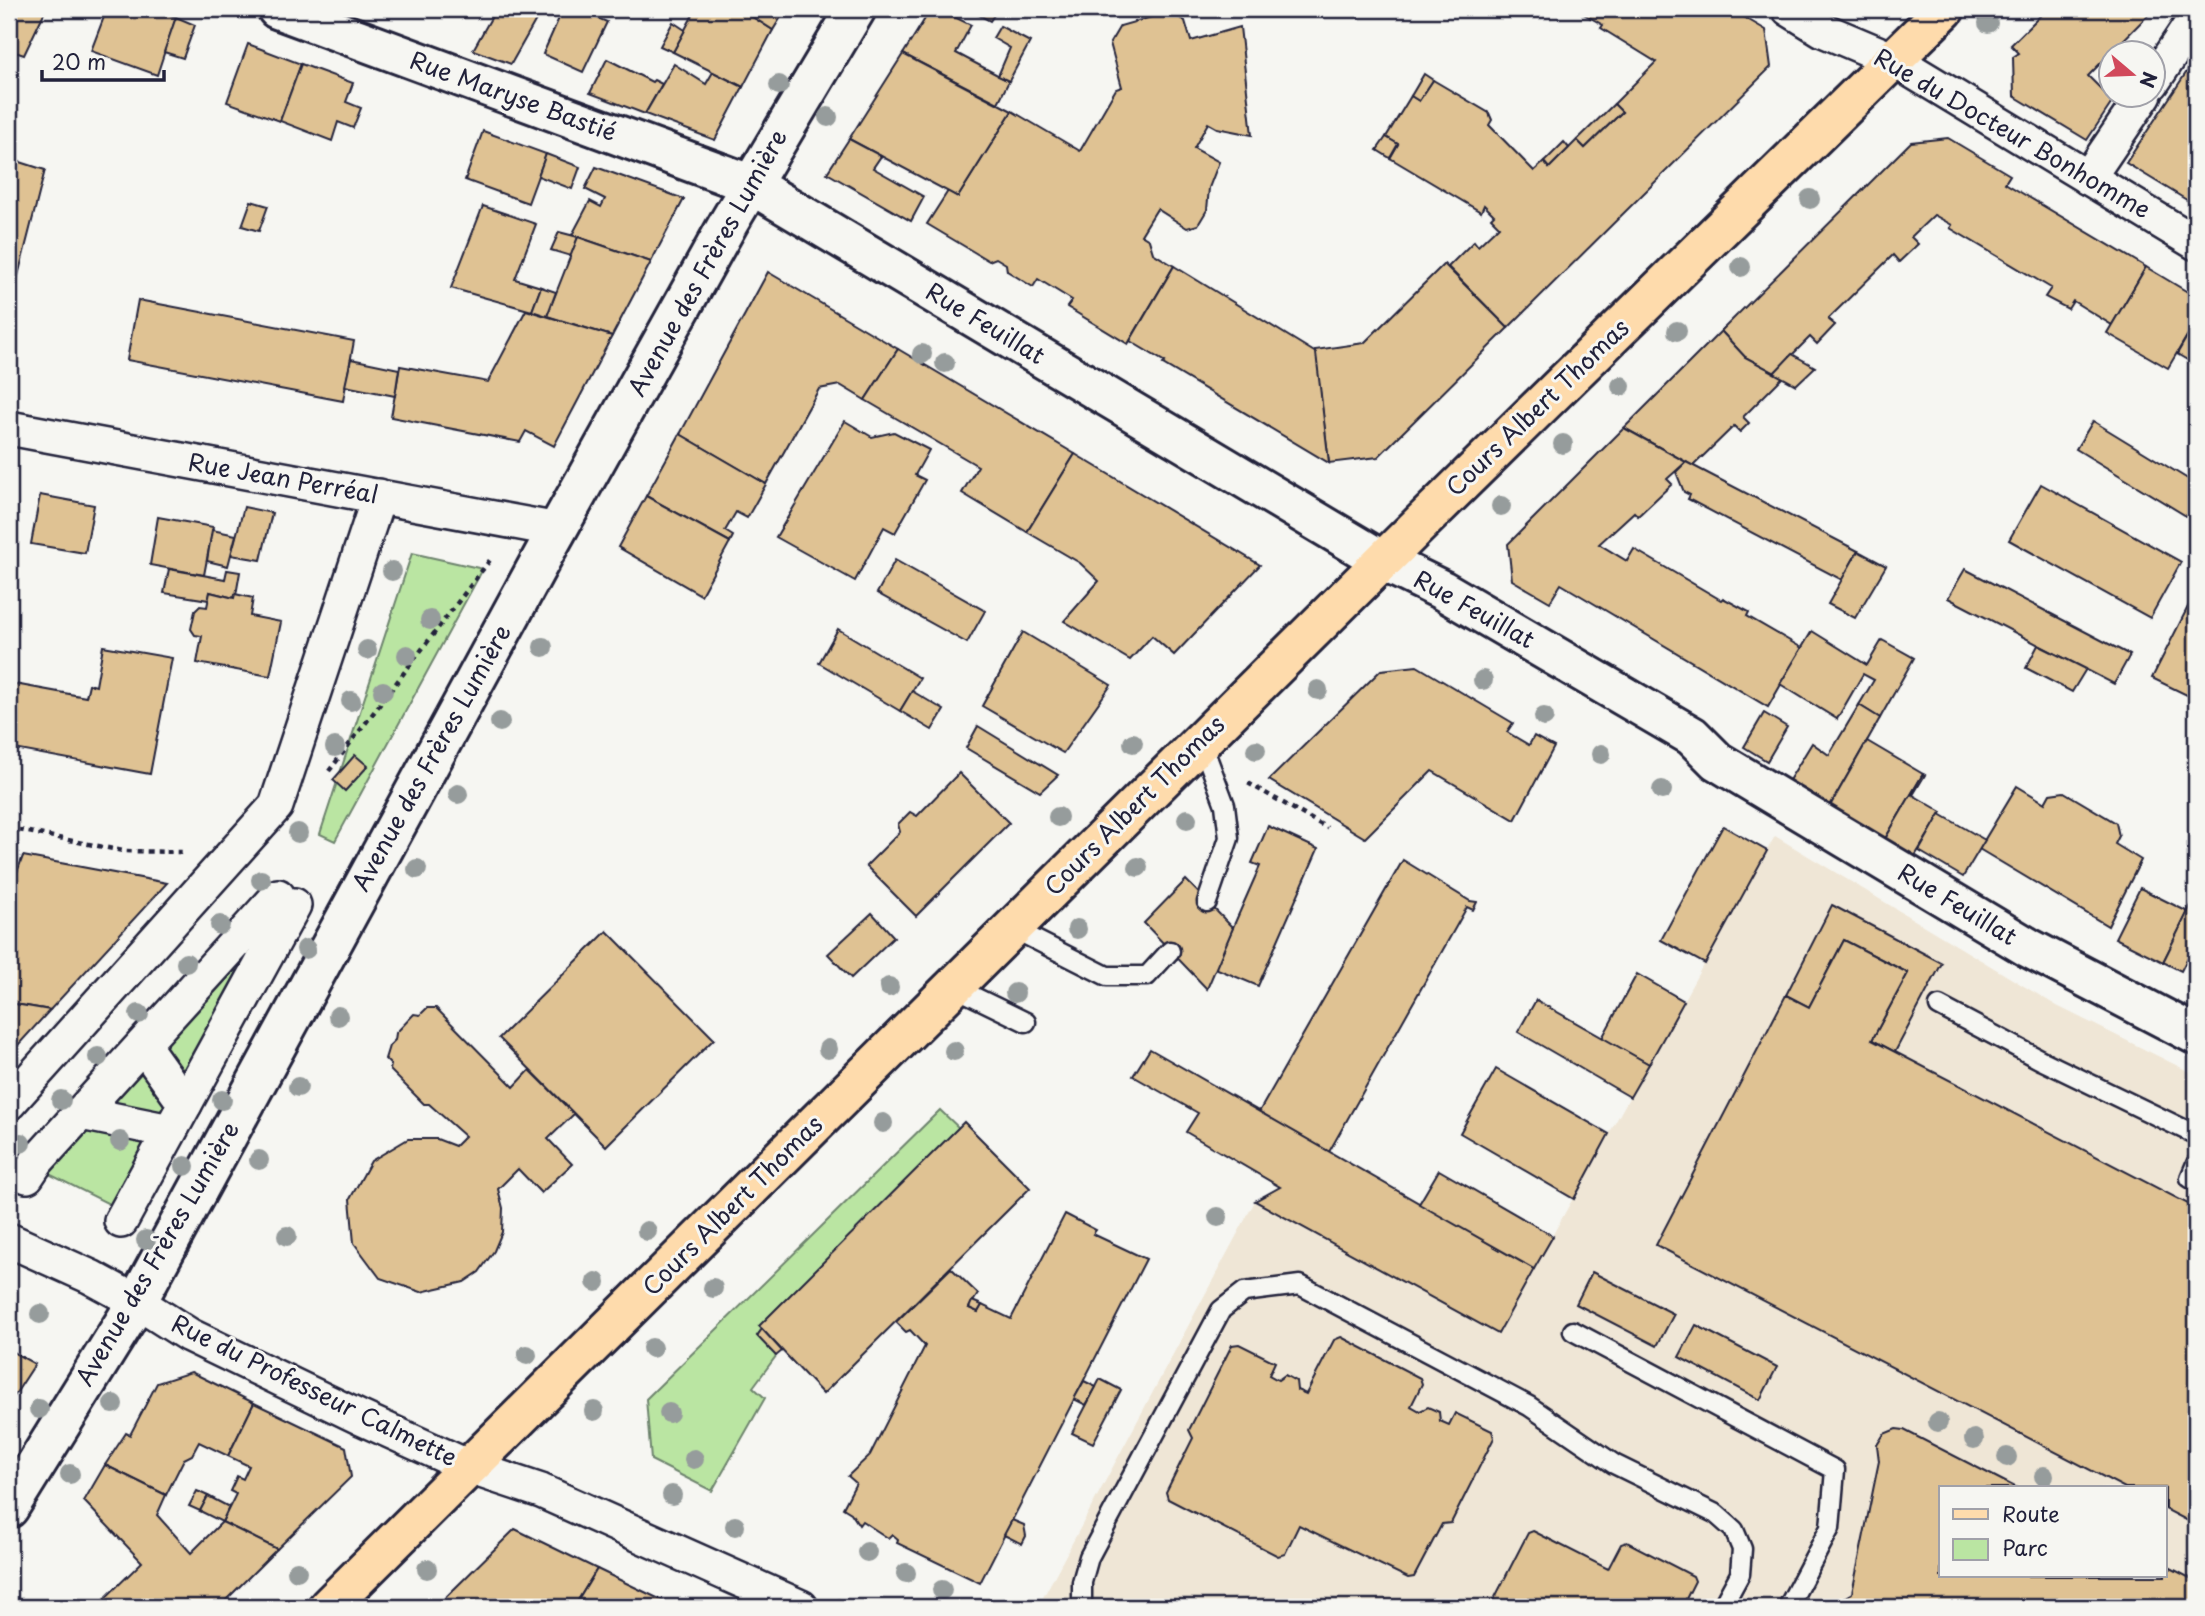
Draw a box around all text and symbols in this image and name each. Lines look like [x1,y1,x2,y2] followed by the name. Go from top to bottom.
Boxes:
[42,38,164,82] scale bar
[1868,38,2158,226] street label: Rue du Docteur Bonhomme
[2096,38,2166,108] north arrow
[405,41,622,149] street label: Rue Maryse Bastié
[52,45,106,77] text: 20 m
[2133,68,2165,92] text: N
[618,122,795,402] street label: Avenue des Frères Lumière
[920,273,1053,372] street label: Rue Feuillat
[1437,309,1636,504] street label: Cours Albert Thomas
[186,443,381,511] street label: Rue Jean Perréal
[1408,560,1542,656] street label: Rue Feuillat
[342,617,519,897] street label: Avenue des Frères Lumière
[1035,706,1232,903] street label: Cours Albert Thomas
[1892,854,2025,953] street label: Rue Feuillat
[633,1106,830,1303] street label: Cours Albert Thomas
[66,1114,247,1392] street label: Avenue des Frères Lumière
[166,1304,464,1474] street label: Rue du Professeur Calmette
[1939,1486,2166,1578] legend
[2002,1497,2060,1529] text: Route
[2002,1531,2048,1563] text: Parc

